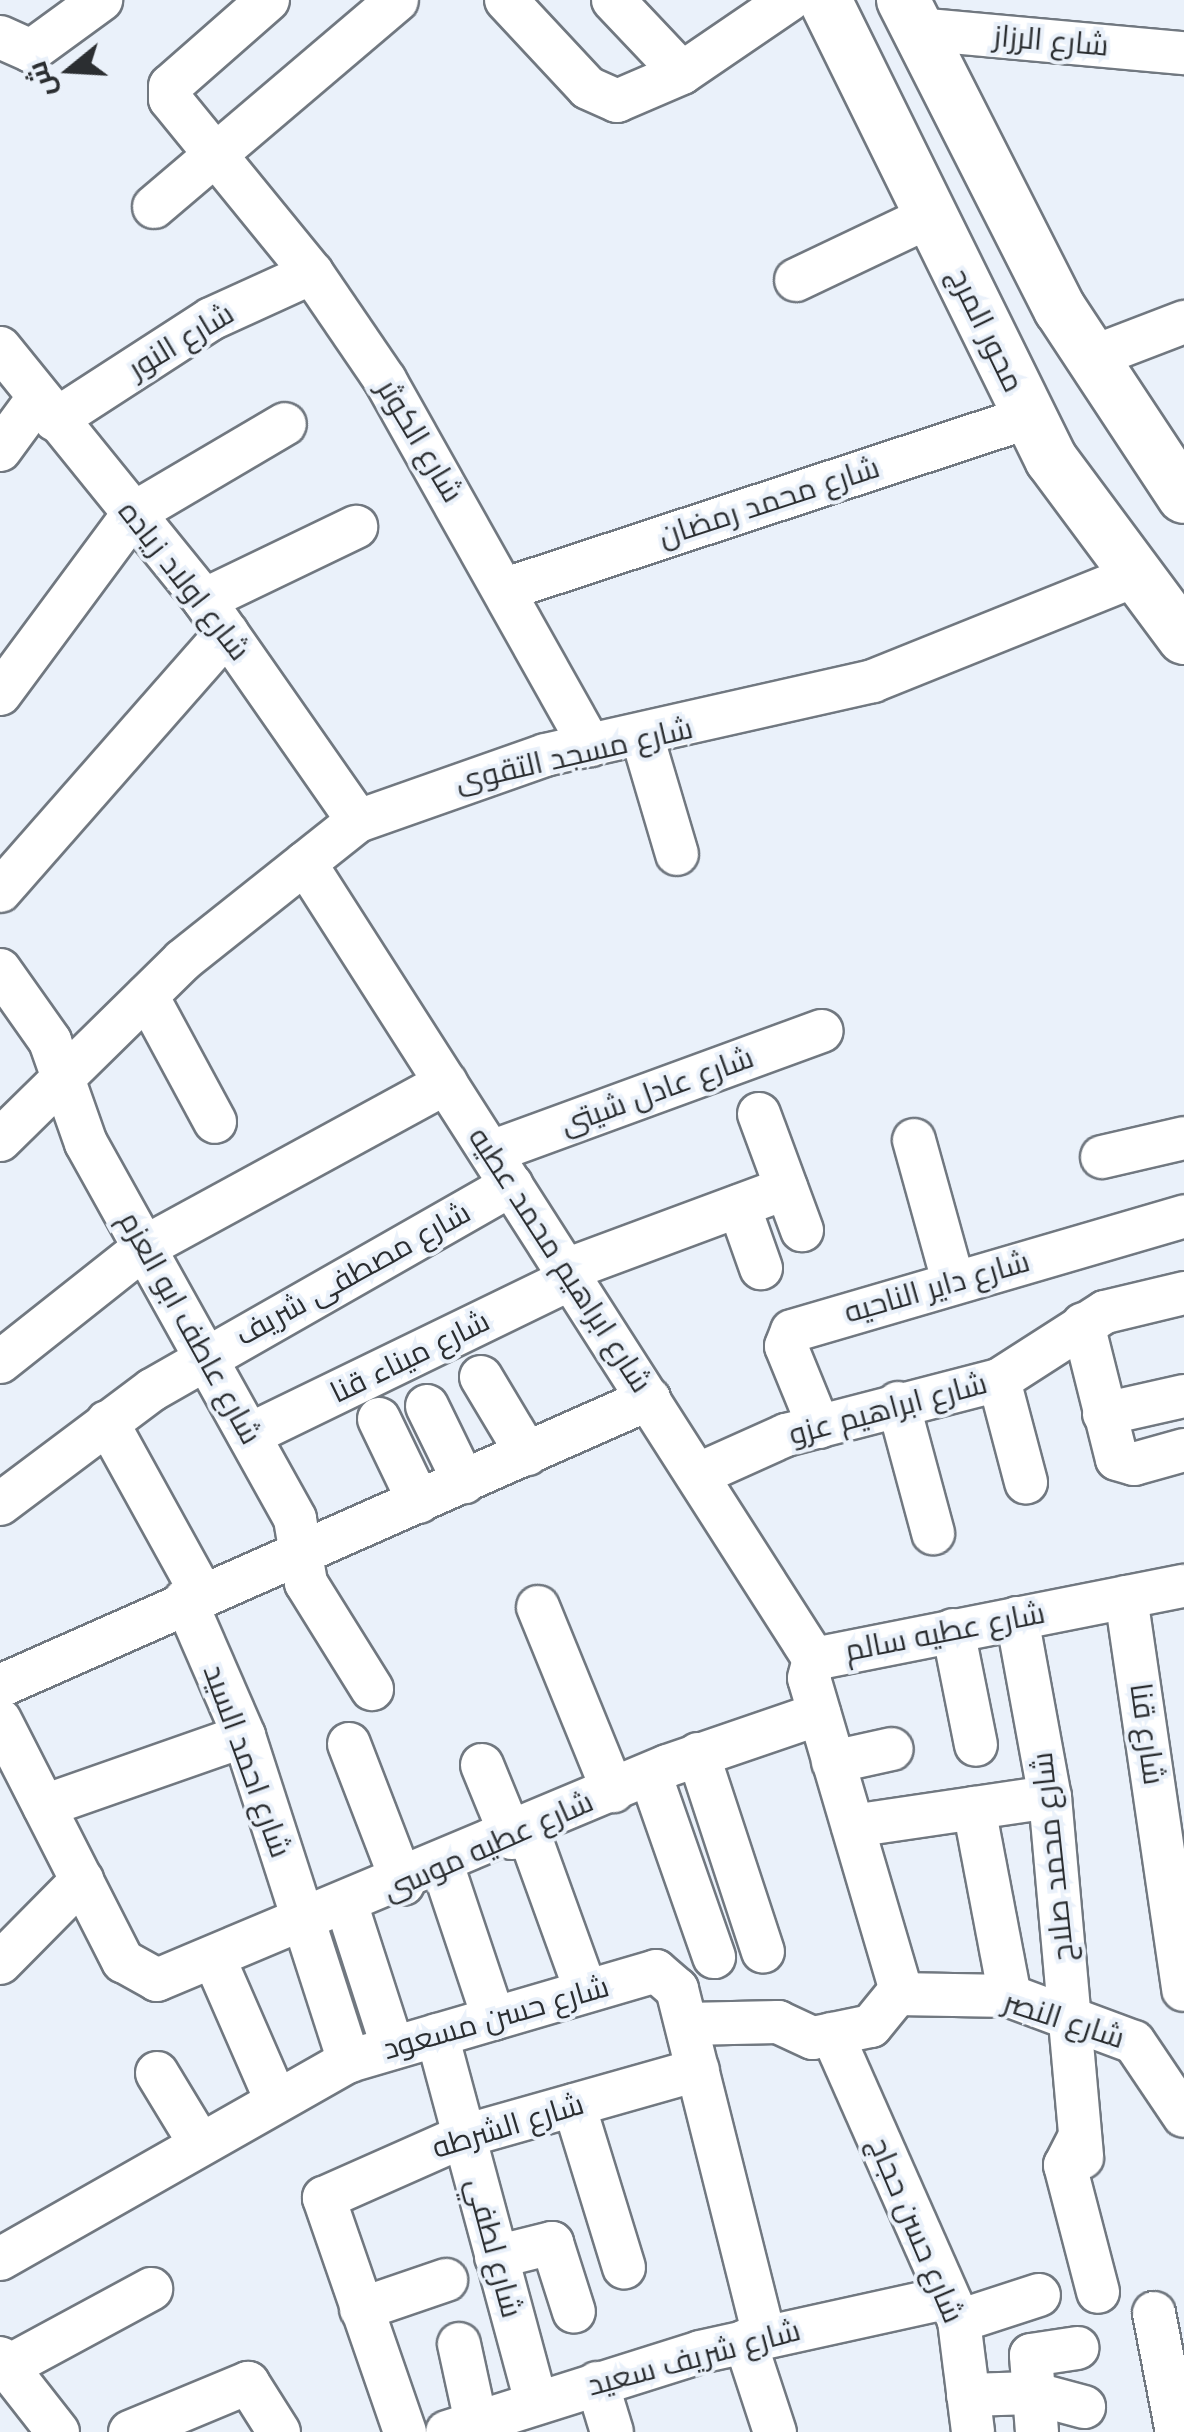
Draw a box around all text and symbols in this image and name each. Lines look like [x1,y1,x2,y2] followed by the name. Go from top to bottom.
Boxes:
[992,18,1110,64] street label: شارع الرزاز
[20,20,120,120] north arrow
[21,58,61,101] text: ش
[940,262,1032,398] street label: محور المرج
[122,295,240,387] street label: شارع النور
[369,373,471,509] street label: شارع الكوثر
[654,449,884,555] street label: شارع محمد رمضان
[111,494,257,668] street label: شارع اولاد زياده
[452,710,696,800] street label: شارع مسجد التقوى
[556,1039,758,1143] street label: شارع عادل شيتى
[461,1121,659,1399] street label: شارع ابراهيم محمد عطيه
[229,1194,477,1354] street label: شارع مصطفى شريف
[111,1205,269,1451] street label: شارع عاطف ابو العزم
[840,1243,1034,1331] street label: شارع داير الناحيه
[324,1303,496,1411] street label: شارع ميناء قنا
[785,1365,991,1453] street label: شارع ابراهيم عزو
[842,1595,1048,1669] street label: شارع عطيه سالم
[195,1660,299,1862] street label: شارع احمد السيد
[1122,1681,1172,1787] street label: شارع قنا
[1024,1750,1082,1964] street label: شارع محمد صلاح
[377,1784,599,1908] street label: شارع عطيه موسى
[379,1968,613,2068] street label: شارع حسن مسعود
[999,1984,1129,2056] street label: شارع النصر
[428,2086,588,2166] street label: شارع الشرطه
[861,2132,971,2328] street label: شارع حسن حجاج
[458,2174,530,2322] street label: شارع لطفي
[584,2312,804,2404] street label: شارع شريف سعيد

